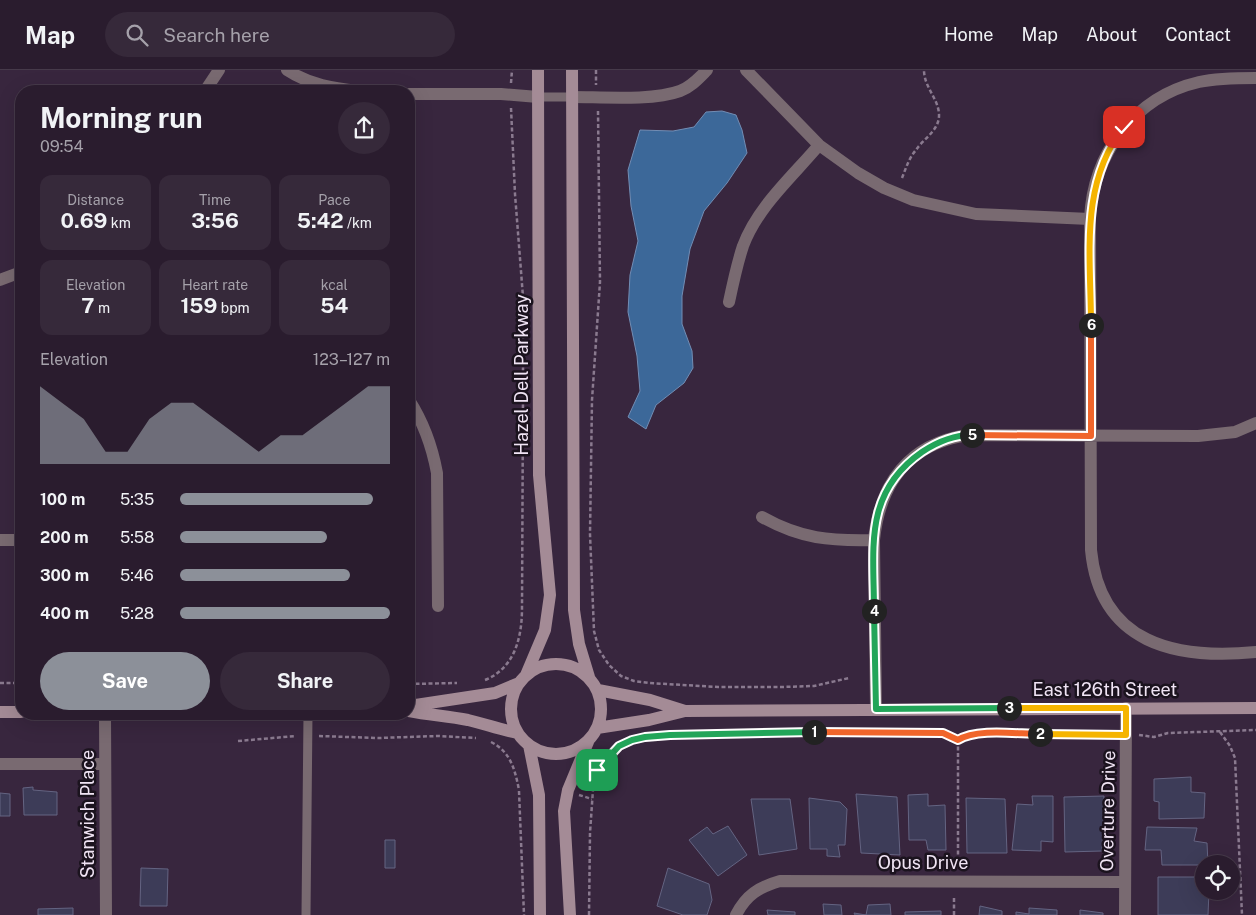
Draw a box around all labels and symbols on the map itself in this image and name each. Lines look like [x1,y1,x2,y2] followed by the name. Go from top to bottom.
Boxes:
[1103,106,1145,148] pin
[511,294,532,456] street label: Hazel Dell Parkway
[1078,312,1104,338] pin: 6
[960,422,984,448] pin: 5
[862,598,886,624] pin: 4
[1033,679,1177,700] street label: East 126th Street
[996,696,1022,720] pin: 3
[802,720,826,744] pin: 1
[1028,722,1052,746] pin: 2
[576,749,618,791] pin
[77,750,98,878] street label: Stanwich Place
[1096,750,1119,872] street label: Overture Drive
[878,852,968,873] street label: Opus Drive

